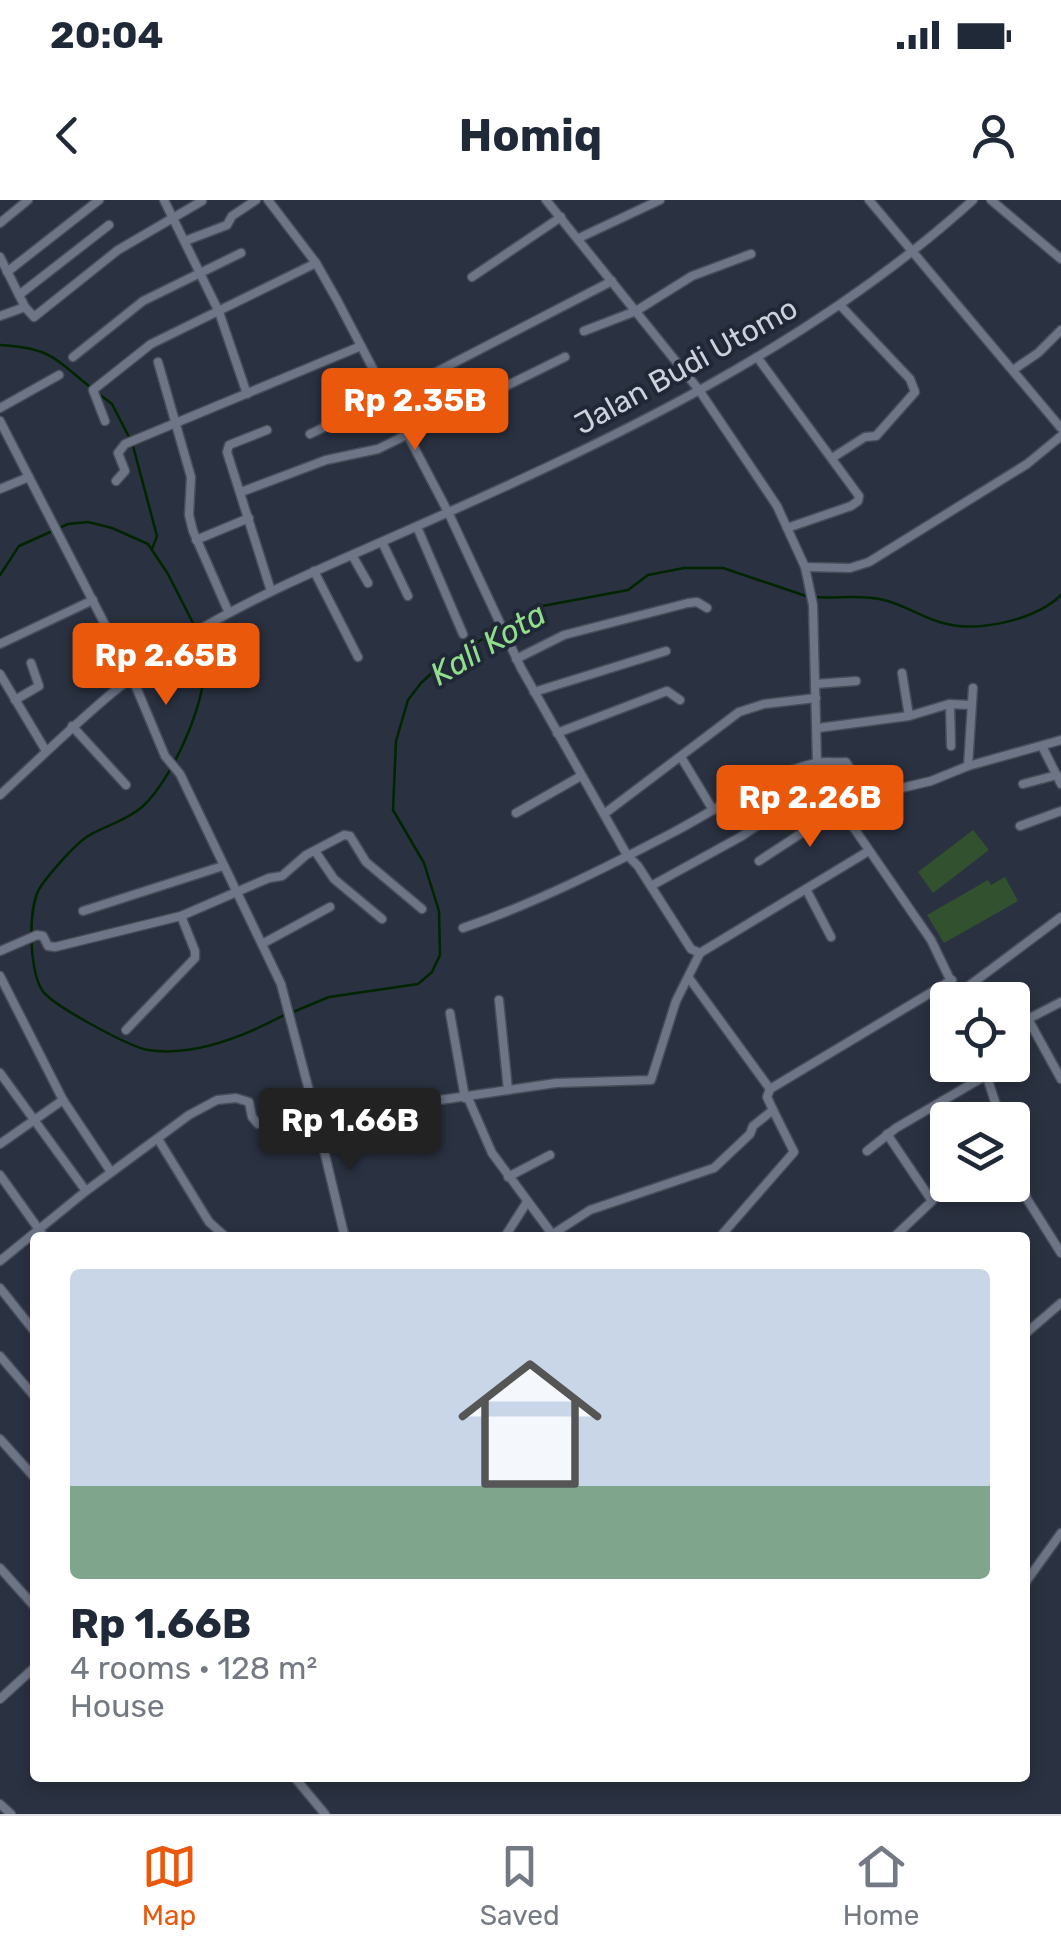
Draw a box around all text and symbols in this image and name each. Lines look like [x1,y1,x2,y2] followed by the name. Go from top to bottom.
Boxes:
[50,12,163,58] text: 20:04
[40,108,95,163] icon: back
[966,108,1021,163] icon: person
[459,109,602,162] text: Homiq
[568,290,804,442] street label: Jalan Budi Utomo
[312,368,518,453] pin: Rp 2.35B
[343,381,487,419] text: Rp 2.35B
[423,595,553,693] water label: Kali Kota
[63,623,269,708] pin: Rp 2.65B
[95,636,237,674] text: Rp 2.65B
[707,765,913,850] pin: Rp 2.26B
[738,778,882,816] text: Rp 2.26B
[930,982,1030,1202] map controls
[930,982,1030,1082] button: locate
[247,1088,453,1173] pin: Rp 1.66B
[281,1101,419,1139] text: Rp 1.66B
[930,1102,1030,1202] button: layers
[440,1334,620,1514] icon: home
[70,1599,251,1649] text: Rp 1.66B
[70,1649,317,1687] text: 4 rooms · 128 m²
[70,1687,165,1725] text: House
[142,1839,197,1932] tab: Map
[480,1839,560,1932] tab: Saved
[843,1839,919,1932] tab: Home

